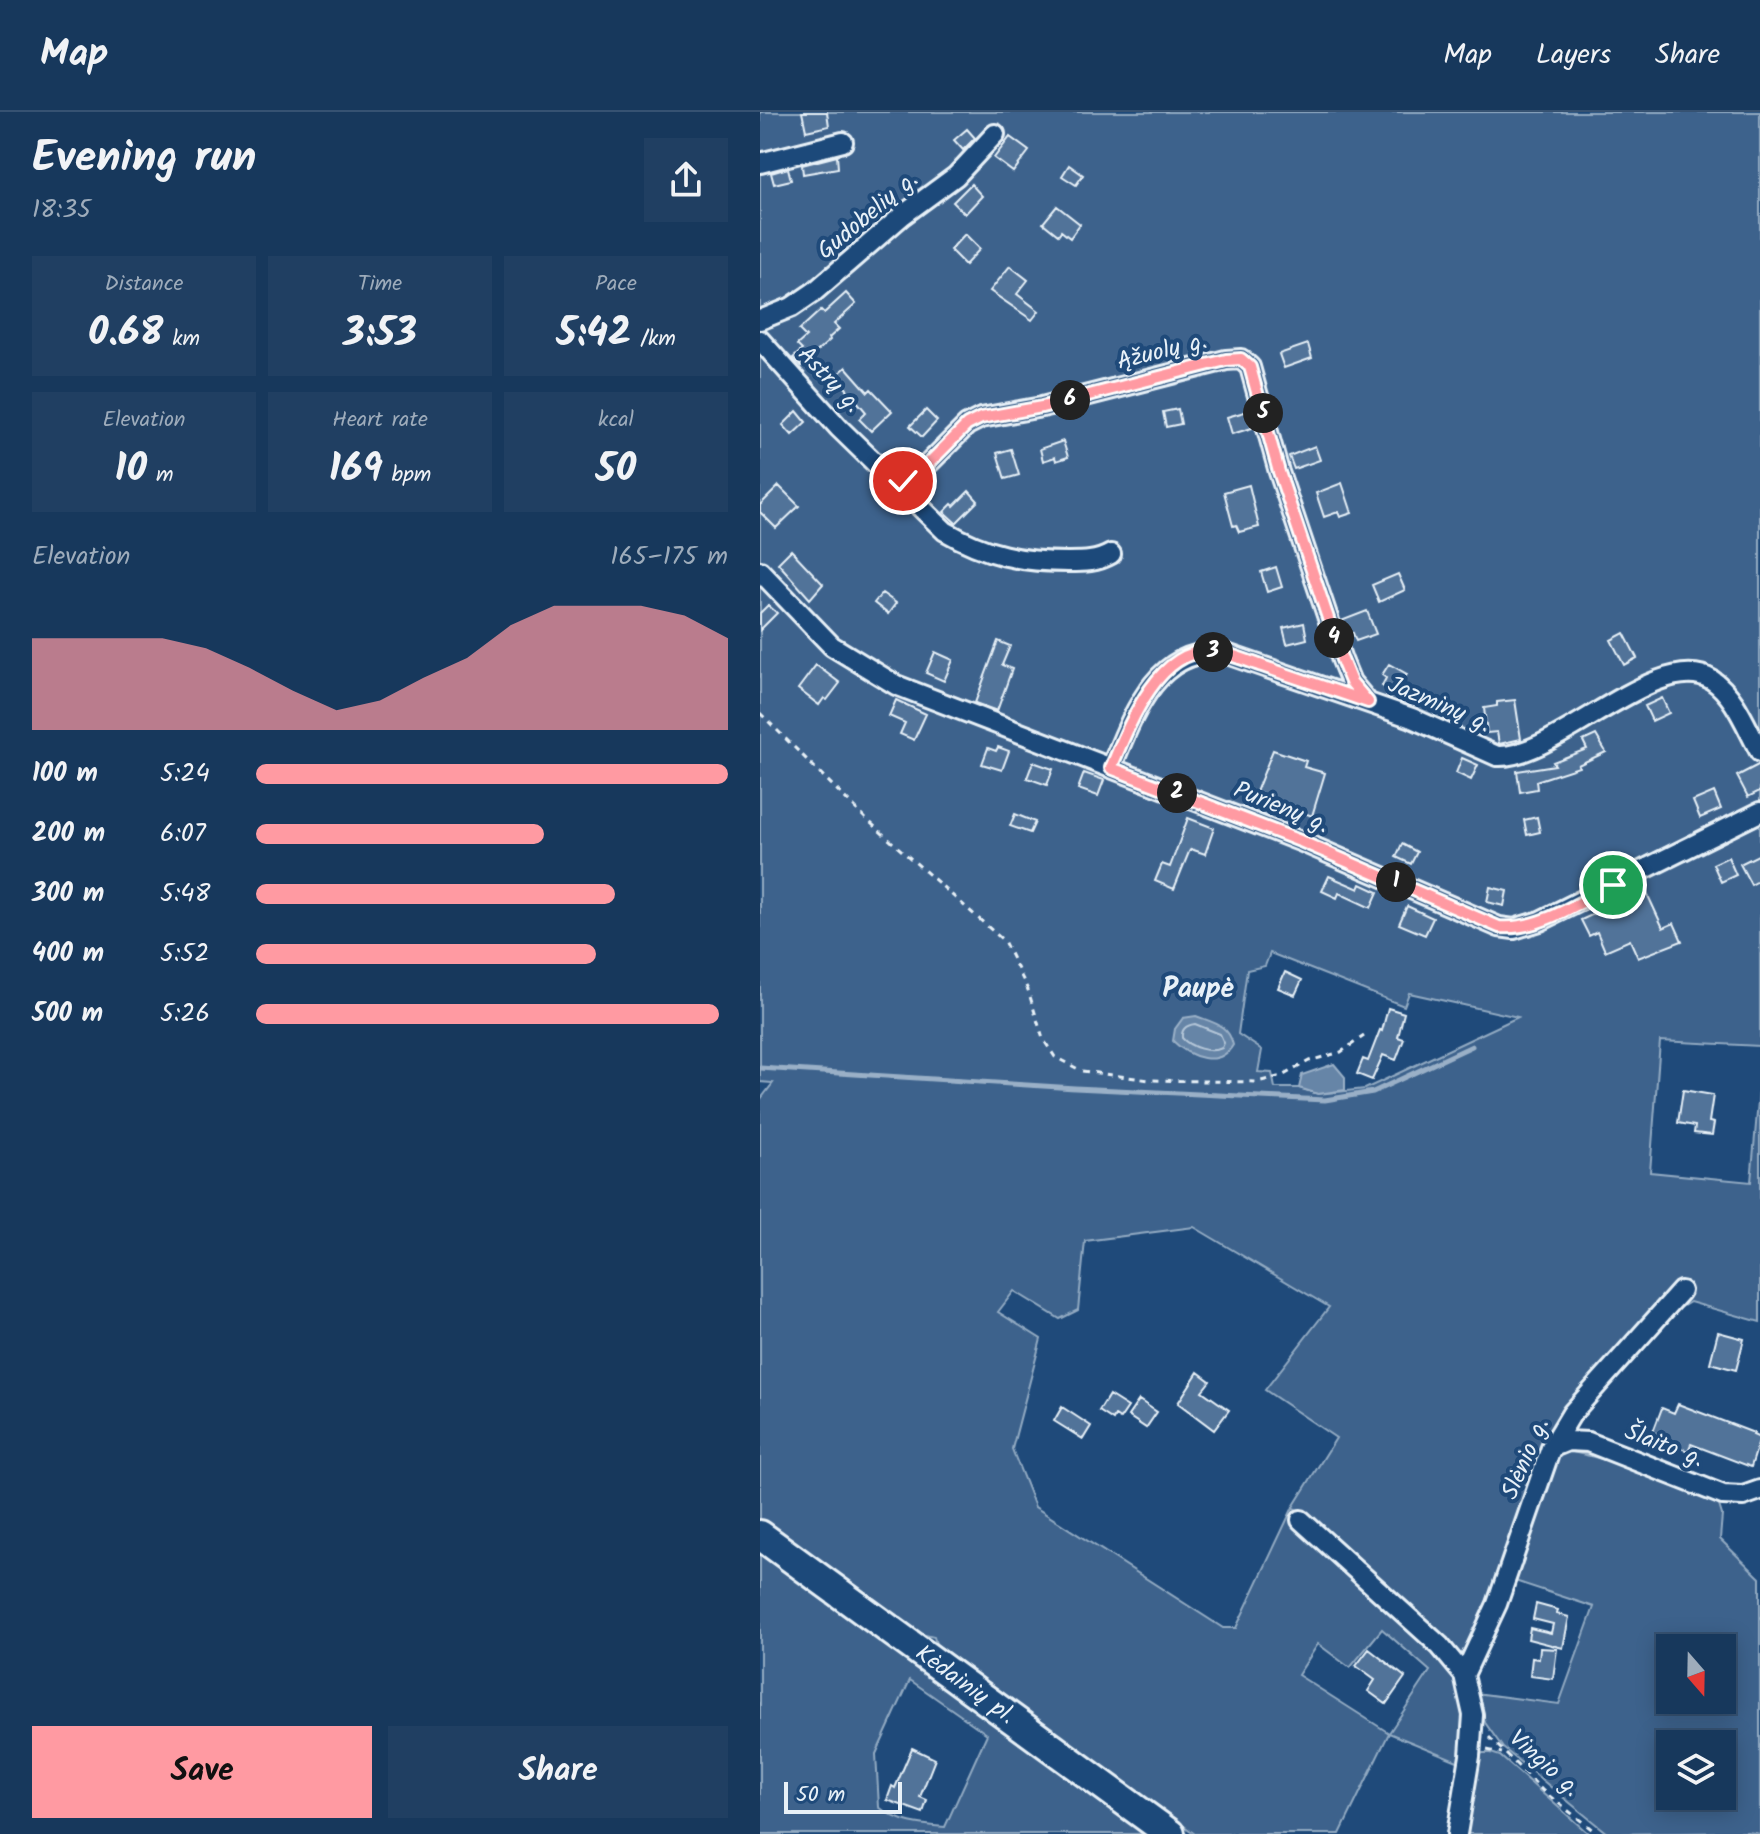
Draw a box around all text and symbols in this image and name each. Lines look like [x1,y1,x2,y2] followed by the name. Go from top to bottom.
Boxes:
[40,25,109,85] text: Map
[1443,33,1492,78] text: Map
[1536,33,1611,78] text: Layers
[1655,33,1720,78] text: Share
[32,124,256,194] text: Evening run
[644,138,728,222] button: share
[809,162,927,270] street label: Gudobelių g.
[32,189,91,231] text: 18:35
[104,267,184,302] text: Distance
[358,267,402,302] text: Time
[595,267,637,302] text: Pace
[88,302,163,366] text: 0.68
[343,302,417,366] text: 3:53
[556,302,631,366] text: 5:42
[163,322,200,357] text: km
[631,322,676,357] text: /km
[1113,322,1211,382] street label: Ąžuolų g.
[787,337,871,423] street label: Astrų g.
[1050,380,1090,420] pin: 6
[1064,382,1076,417] text: 6
[1243,393,1283,433] pin: 5
[1257,395,1269,430] text: 5
[102,403,186,438] text: Elevation
[332,403,428,438] text: Heart rate
[598,403,634,438] text: kcal
[115,438,147,502] text: 10
[329,438,383,502] text: 169
[596,438,636,502] text: 50
[869,447,937,515] pin
[147,458,173,493] text: m
[383,458,431,493] text: bpm
[881,459,925,503] icon: check
[32,536,130,578] text: Elevation
[610,536,728,578] text: 165–175 m
[1314,618,1354,658] pin: 4
[1328,620,1340,655] text: 4
[1193,632,1233,672] pin: 3
[1207,634,1219,669] text: 3
[1381,666,1497,744] street label: Jazminų g.
[32,753,98,795] text: 100 m
[160,753,210,795] text: 5:24
[1227,771,1335,845] street label: Purienų g.
[1157,773,1197,813] pin: 2
[1171,775,1183,810] text: 2
[32,813,105,855] text: 200 m
[160,813,206,855] text: 6:07
[1579,851,1647,919] pin
[1376,862,1416,902] pin: 1
[1591,863,1635,907] icon: arrive
[1393,864,1399,899] text: 1
[32,873,104,915] text: 300 m
[160,873,210,915] text: 5:48
[32,933,104,975] text: 400 m
[160,933,209,975] text: 5:52
[1162,967,1234,1012] district label: Paupė
[32,993,103,1035] text: 500 m
[160,993,210,1035] text: 5:26
[1491,1412,1561,1506] street label: Slėnio g.
[1619,1413,1709,1479] street label: Šlaito g.
[1656,1634,1736,1714] north arrow
[1656,1634,1736,1810] map controls
[907,1635,1024,1735] street label: Kėdainių pl.
[1499,1721,1589,1807] street label: Vingio g.
[32,1726,372,1818] button: Save
[388,1726,728,1818] button: Share
[1656,1730,1736,1810] button: layers
[784,1778,902,1814] scale bar
[796,1778,845,1813] text: 50 m

